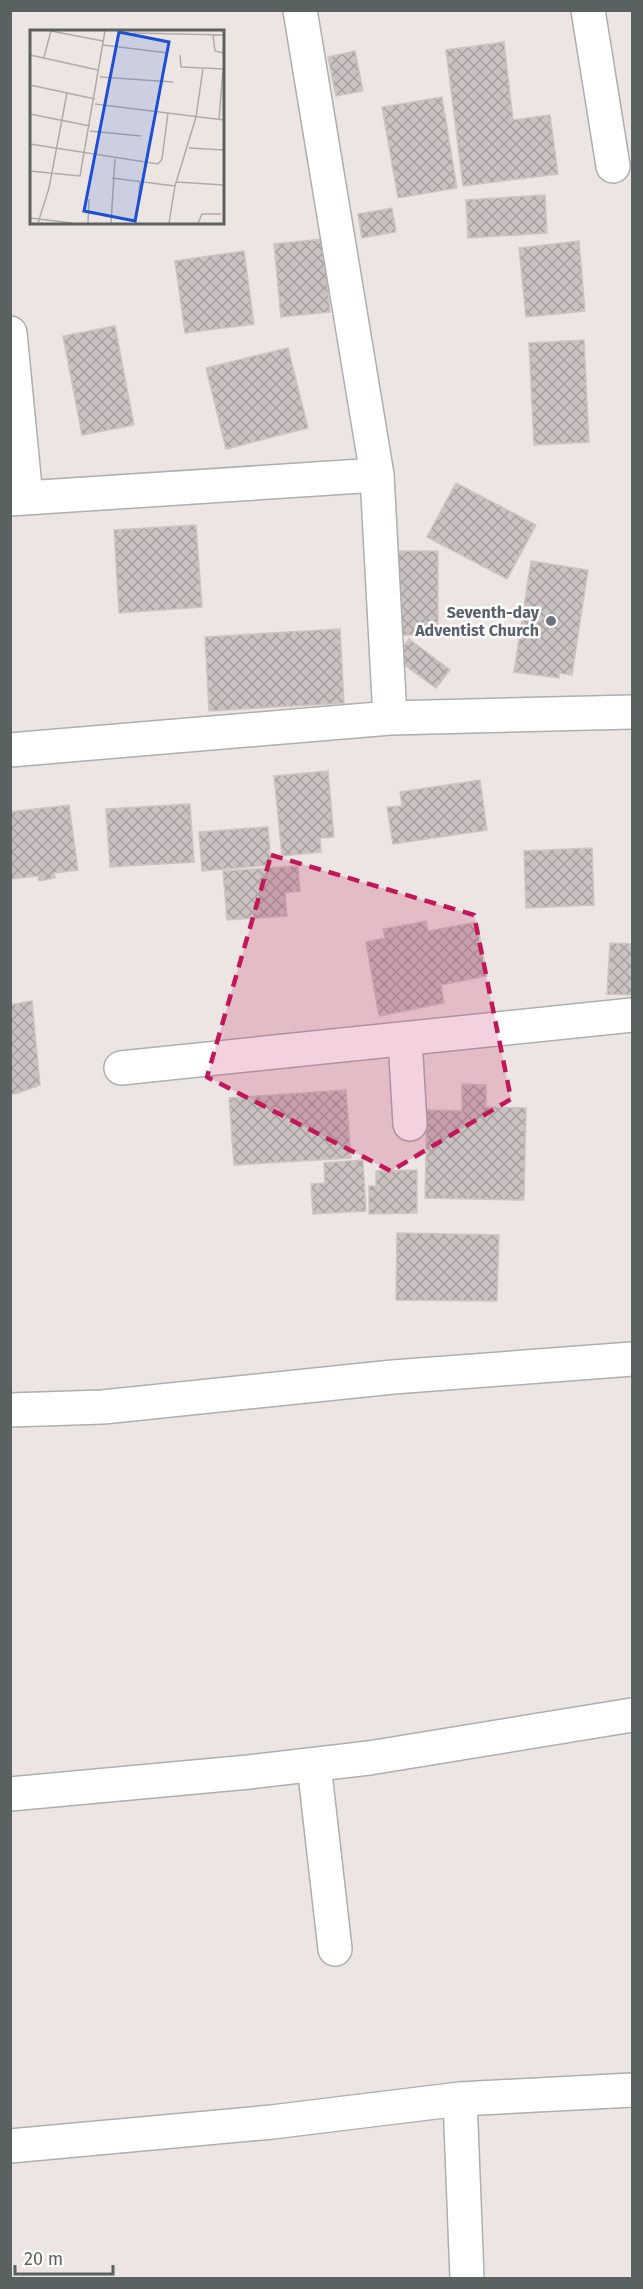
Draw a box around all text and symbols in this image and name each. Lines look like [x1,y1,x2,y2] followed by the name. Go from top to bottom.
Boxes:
[30,30,224,224] inset map
[414,603,540,640] place label: Seventh-day Adventist Church
[544,614,558,628] marker: Seventh-day Adventist Church
[15,2238,112,2276] scale bar
[24,2248,63,2270] text: 20 m

